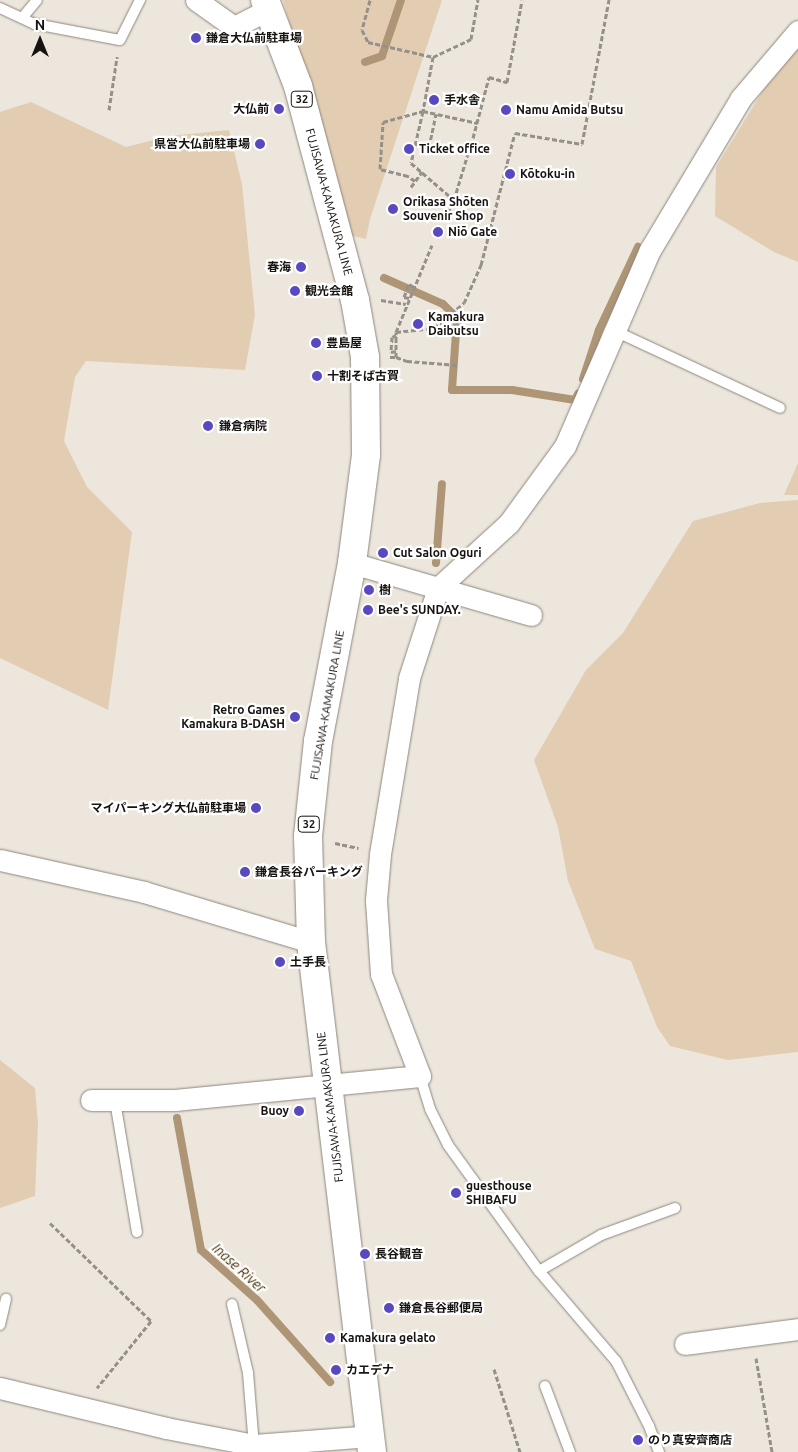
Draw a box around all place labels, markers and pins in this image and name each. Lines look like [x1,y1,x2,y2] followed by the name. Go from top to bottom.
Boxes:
[206,31,302,45] place label: 鎌倉大仏前駐車場
[190,32,202,44] marker: 鎌倉大仏前駐車場
[444,93,480,107] place label: 手水舎
[428,94,440,106] marker: 手水舎
[233,102,269,116] place label: 大仏前
[273,103,285,115] marker: 大仏前
[516,103,623,117] place label: Namu Amida Butsu
[500,104,512,116] marker: Namu Amida Butsu
[154,137,250,151] place label: 県営大仏前駐車場
[254,138,266,150] marker: 県営大仏前駐車場
[419,142,490,156] place label: Ticket office
[403,143,415,155] marker: Ticket office
[520,167,575,181] place label: Kōtoku-in
[504,168,516,180] marker: Kōtoku-in
[403,195,489,223] place label: Orikasa Shōten Souvenir Shop
[387,203,399,215] marker: Orikasa Shōten Souvenir Shop
[448,225,497,239] place label: Niō Gate
[432,226,444,238] marker: Niō Gate
[267,260,291,274] place label: 春海
[295,261,307,273] marker: 春海
[305,284,353,298] place label: 観光会館
[289,285,301,297] marker: 観光会館
[428,310,484,338] place label: Kamakura Daibutsu
[412,318,424,330] marker: Kamakura Daibutsu
[326,336,362,350] place label: 豊島屋
[310,337,322,349] marker: 豊島屋
[327,369,399,383] place label: 十割そば古賀
[311,370,323,382] marker: 十割そば古賀
[201,419,215,433] marker: 鎌倉病院
[219,419,267,433] place label: 鎌倉病院
[393,546,482,560] place label: Cut Salon Oguri
[377,547,389,559] marker: Cut Salon Oguri
[379,583,391,597] place label: 樹
[363,584,375,596] marker: 樹
[378,603,461,617] place label: Bee's SUNDAY.
[362,604,374,616] marker: Bee's SUNDAY.
[181,703,285,731] place label: Retro Games Kamakura B-DASH
[289,711,301,723] marker: Retro Games Kamakura B-DASH
[90,801,246,815] place label: マイパーキング大仏前駐車場
[250,802,262,814] marker: マイパーキング大仏前駐車場
[255,865,363,879] place label: 鎌倉長谷パーキング
[239,866,251,878] marker: 鎌倉長谷パーキング
[290,955,326,969] place label: 土手長
[274,956,286,968] marker: 土手長
[261,1104,289,1118] place label: Buoy
[293,1105,305,1117] marker: Buoy
[466,1179,532,1207] place label: guesthouse SHIBAFU
[450,1187,462,1199] marker: guesthouse SHIBAFU
[375,1247,423,1261] place label: 長谷観音
[359,1248,371,1260] marker: 長谷観音
[399,1301,483,1315] place label: 鎌倉長谷郵便局
[383,1302,395,1314] marker: 鎌倉長谷郵便局
[340,1331,436,1345] place label: Kamakura gelato
[324,1332,336,1344] marker: Kamakura gelato
[346,1363,394,1377] place label: カエデナ
[330,1364,342,1376] marker: カエデナ
[648,1433,732,1447] place label: のり真安齊商店
[632,1434,644,1446] marker: のり真安齊商店

